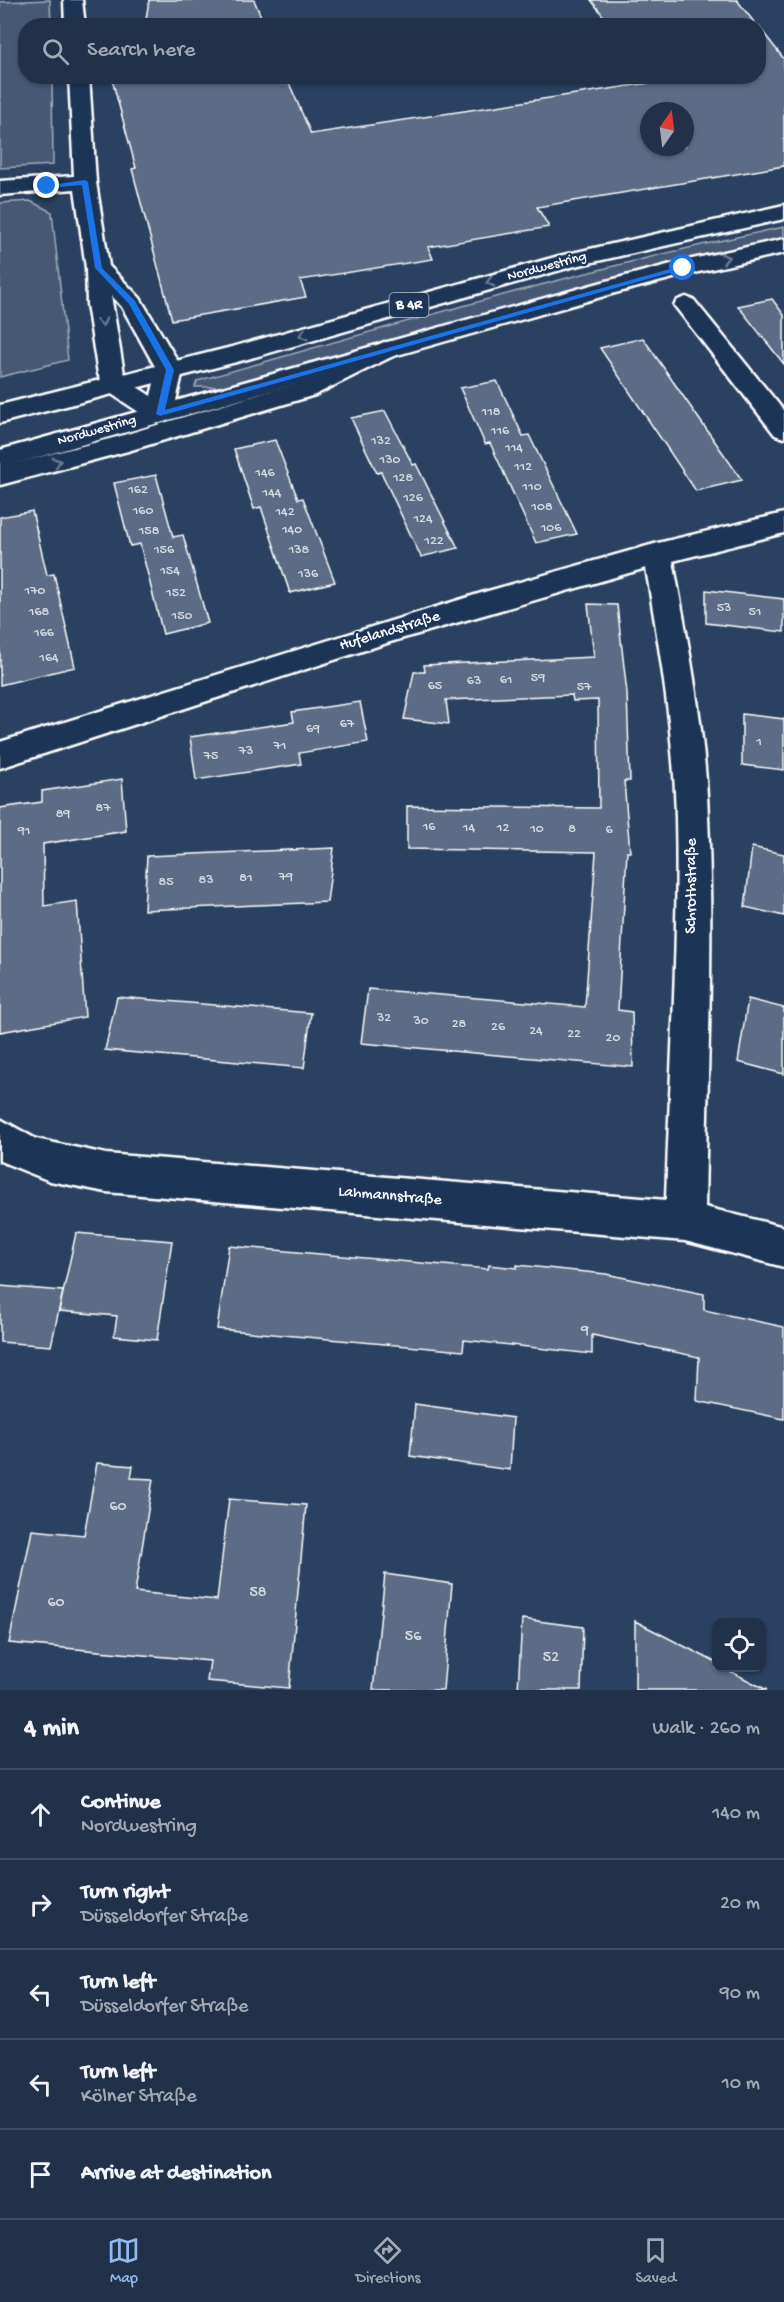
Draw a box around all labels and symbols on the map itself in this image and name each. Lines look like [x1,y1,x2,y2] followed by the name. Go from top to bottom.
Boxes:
[640,102,694,156] north arrow
[33,172,59,198] route end
[506,248,588,286] street label: Nordwestring
[720,253,730,266] one-way arrow
[669,254,695,280] route start
[485,275,496,287] one-way arrow
[390,293,428,317] road number: B 4R
[95,317,107,326] one-way arrow
[298,328,308,340] one-way arrow
[481,404,501,421] house number: 118
[56,412,138,450] street label: Nordwestring
[490,423,510,440] house number: 116
[370,433,391,450] house number: 132
[504,440,523,457] house number: 114
[379,452,400,469] house number: 130
[52,457,62,470] one-way arrow
[513,459,532,476] house number: 112
[254,465,276,482] house number: 146
[392,470,413,487] house number: 128
[521,479,542,496] house number: 110
[127,482,148,499] house number: 162
[262,485,282,502] house number: 144
[402,490,424,507] house number: 126
[530,499,553,516] house number: 108
[132,503,153,520] house number: 160
[274,504,295,521] house number: 142
[412,511,433,528] house number: 124
[540,520,562,537] house number: 106
[281,522,302,539] house number: 140
[138,523,160,540] house number: 158
[423,533,444,550] house number: 122
[153,542,175,559] house number: 156
[288,542,310,559] house number: 138
[159,563,180,580] house number: 154
[297,566,319,583] house number: 136
[24,583,45,600] house number: 170
[165,585,186,602] house number: 152
[717,600,731,617] house number: 53
[28,604,50,621] house number: 168
[748,604,762,621] house number: 51
[337,607,443,656] street label: Hufelandstraße
[171,608,193,625] house number: 150
[33,625,55,642] house number: 166
[38,650,59,667] house number: 164
[531,670,545,687] house number: 59
[500,672,512,689] house number: 61
[467,673,481,690] house number: 63
[428,678,442,695] house number: 65
[577,679,592,696] house number: 57
[340,716,355,733] house number: 67
[306,721,320,738] house number: 69
[755,734,762,751] house number: 1
[273,738,286,755] house number: 71
[238,743,253,760] house number: 73
[203,748,218,765] house number: 75
[96,800,111,817] house number: 87
[56,806,70,823] house number: 89
[422,819,436,836] house number: 16
[462,820,476,837] house number: 14
[496,820,509,837] house number: 12
[529,821,544,838] house number: 10
[568,821,576,838] house number: 8
[605,822,613,839] house number: 6
[17,823,30,840] house number: 91
[683,838,702,934] street label: Schrothstraße
[278,869,293,886] house number: 79
[239,870,253,887] house number: 81
[199,872,213,889] house number: 83
[158,874,174,891] house number: 85
[376,1010,391,1027] house number: 32
[412,1013,429,1030] house number: 30
[452,1016,467,1033] house number: 28
[491,1019,506,1036] house number: 26
[529,1023,543,1040] house number: 24
[567,1026,581,1043] house number: 22
[606,1030,620,1047] house number: 20
[338,1183,443,1211] street label: Lahmannstraße
[580,1322,589,1341] house number: 9
[109,1498,127,1517] house number: 60
[249,1584,267,1603] house number: 58
[47,1594,65,1613] house number: 60
[405,1628,422,1647] house number: 56
[543,1649,559,1668] house number: 52

